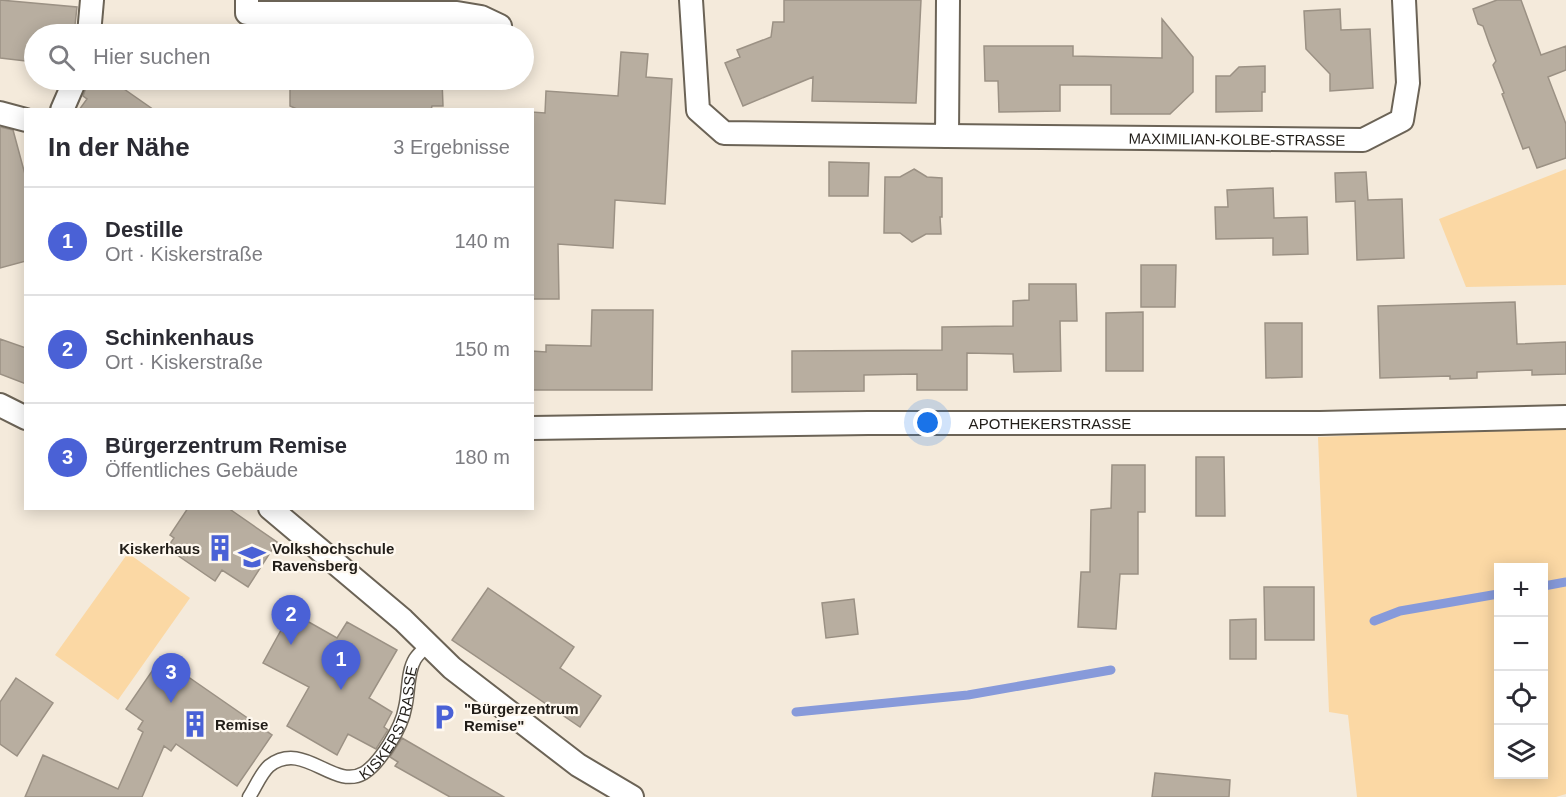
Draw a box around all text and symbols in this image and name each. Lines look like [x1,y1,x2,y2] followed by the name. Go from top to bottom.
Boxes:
[24,24,534,90] search box
[45,41,78,74] icon: search
[93,44,210,69] text: Hier suchen
[1128,129,1346,148] street label: MAXIMILIAN-KOLBE-STRASSE
[48,132,190,162] text: In der Nähe
[393,136,510,158] text: 3 Ergebnisse
[105,217,183,242] text: Destille
[62,230,73,252] text: 1
[454,230,510,252] text: 140 m
[105,243,263,265] text: Ort · Kiskerstraße
[105,325,254,350] text: Schinkenhaus
[62,338,73,360] text: 2
[454,338,510,360] text: 150 m
[105,351,263,373] text: Ort · Kiskerstraße
[913,408,942,437] your location
[969,415,1131,432] street label: APOTHEKERSTRASSE
[105,433,347,458] text: Bürgerzentrum Remise
[62,446,73,468] text: 3
[454,446,510,468] text: 180 m
[105,459,298,481] text: Öffentliches Gebäude
[205,533,235,563] building icon: Kiskerhaus
[119,540,200,557] place label: Kiskerhaus
[272,540,394,574] place label: Volkshochschule Ravensberg
[237,542,267,572] school or university icon: Volkshochschule Ravensberg
[1494,563,1548,779] map controls
[1494,563,1548,617] button: +
[272,596,310,645] pin: 2
[1494,617,1548,671] button: −
[322,640,360,690] pin: 1
[152,654,190,703] pin: 3
[356,664,420,783] street label: KISKERSTRASSE
[1494,671,1548,725] button: locate
[464,700,579,734] place label: "Bürgerzentrum Remise"
[429,702,459,732] parking icon: "Bürgerzentrum Remise"
[180,709,210,739] building icon: Remise
[215,716,268,733] place label: Remise
[1494,725,1548,779] button: layers

